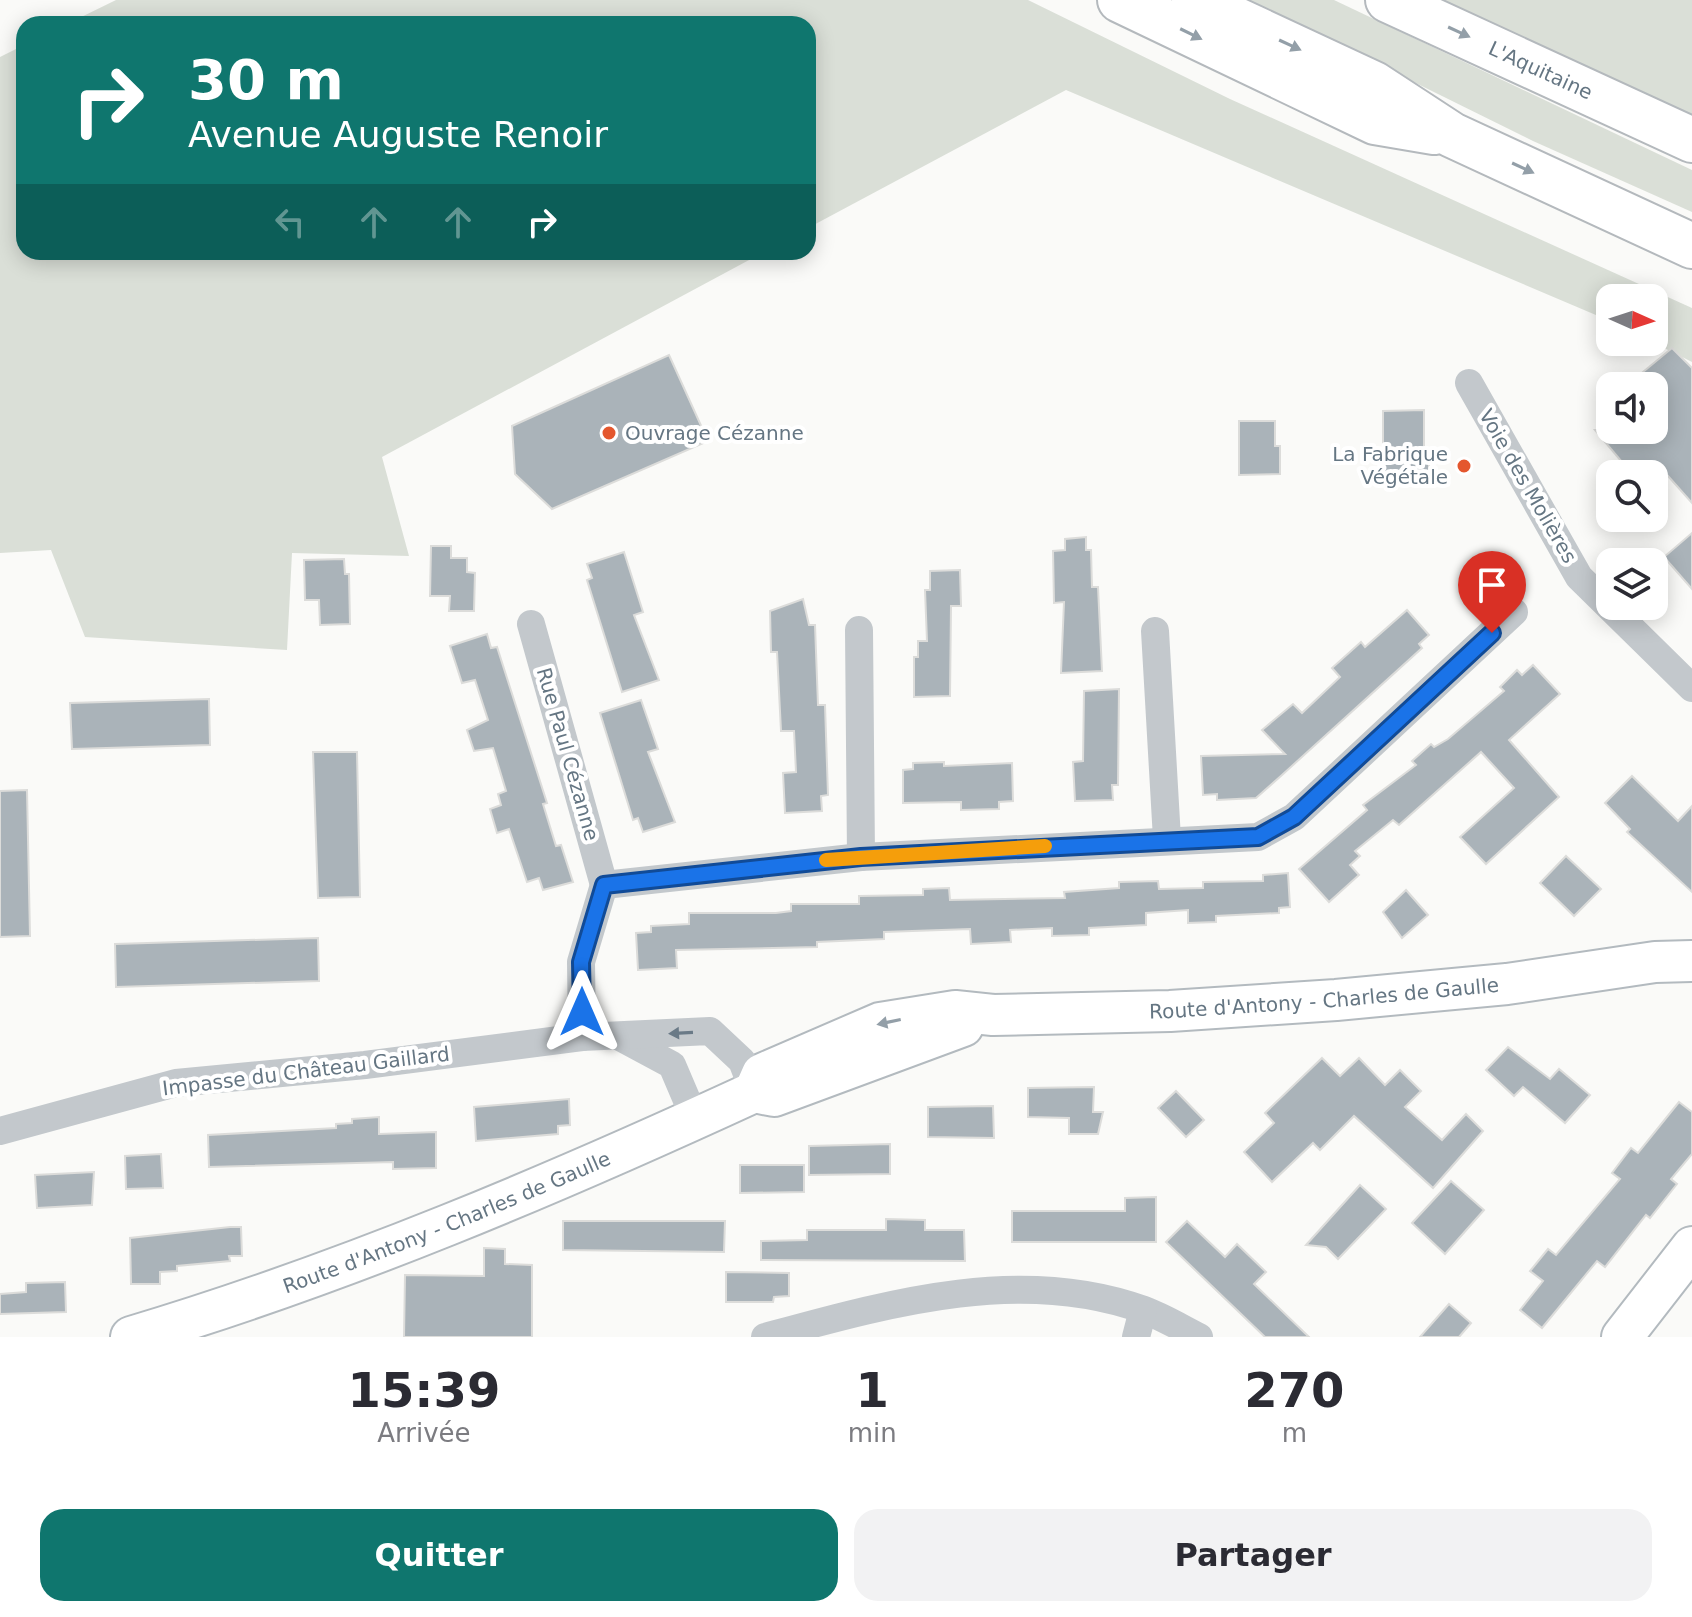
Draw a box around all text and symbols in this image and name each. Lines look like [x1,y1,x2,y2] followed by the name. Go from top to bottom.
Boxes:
[1448,26,1471,39] one-way arrow
[1179,27,1202,41] one-way arrow
[1485,36,1596,105] street label: L'Aquitaine
[1279,38,1302,52] one-way arrow
[188,47,344,112] text: 30 m
[56,48,160,152] icon: right
[188,114,608,155] text: Avenue Auguste Renoir
[1512,161,1535,175] one-way arrow
[268,200,312,244] icon: left
[352,200,396,244] icon: ahead
[436,200,480,244] icon: ahead
[520,200,564,244] icon: right
[1596,284,1668,356] north arrow
[1596,284,1668,620] map controls
[1596,372,1668,444] button: sound
[1474,405,1582,567] street label: Voie des Molières
[625,421,804,445] place label: Ouvrage Cézanne
[600,424,618,442] marker: Ouvrage Cézanne
[1332,442,1448,489] place label: La Fabrique Végétale
[1455,457,1473,475] marker: La Fabrique Végétale
[1596,460,1668,532] button: search
[1596,548,1668,620] button: layers
[1458,551,1526,633] pin
[1470,563,1514,607] icon: arrive
[532,665,604,843] street label: Rue Paul Cézanne
[540,970,624,1054] position arrow
[1149,973,1500,1023] street label: Route d'Antony - Charles de Gaulle
[876,1016,901,1029] one-way arrow
[668,1026,693,1039] one-way arrow
[161,1041,451,1101] street label: Impasse du Château Gaillard
[280,1146,614,1298] street label: Route d'Antony - Charles de Gaulle
[347,1362,500,1418] text: 15:39
[856,1362,889,1418] text: 1
[1244,1362,1344,1418] text: 270
[377,1418,471,1448] text: Arrivée
[848,1418,897,1448] text: min
[1282,1418,1307,1448] text: m
[40,1509,838,1601] button: Quitter
[854,1509,1652,1601] button: Partager

